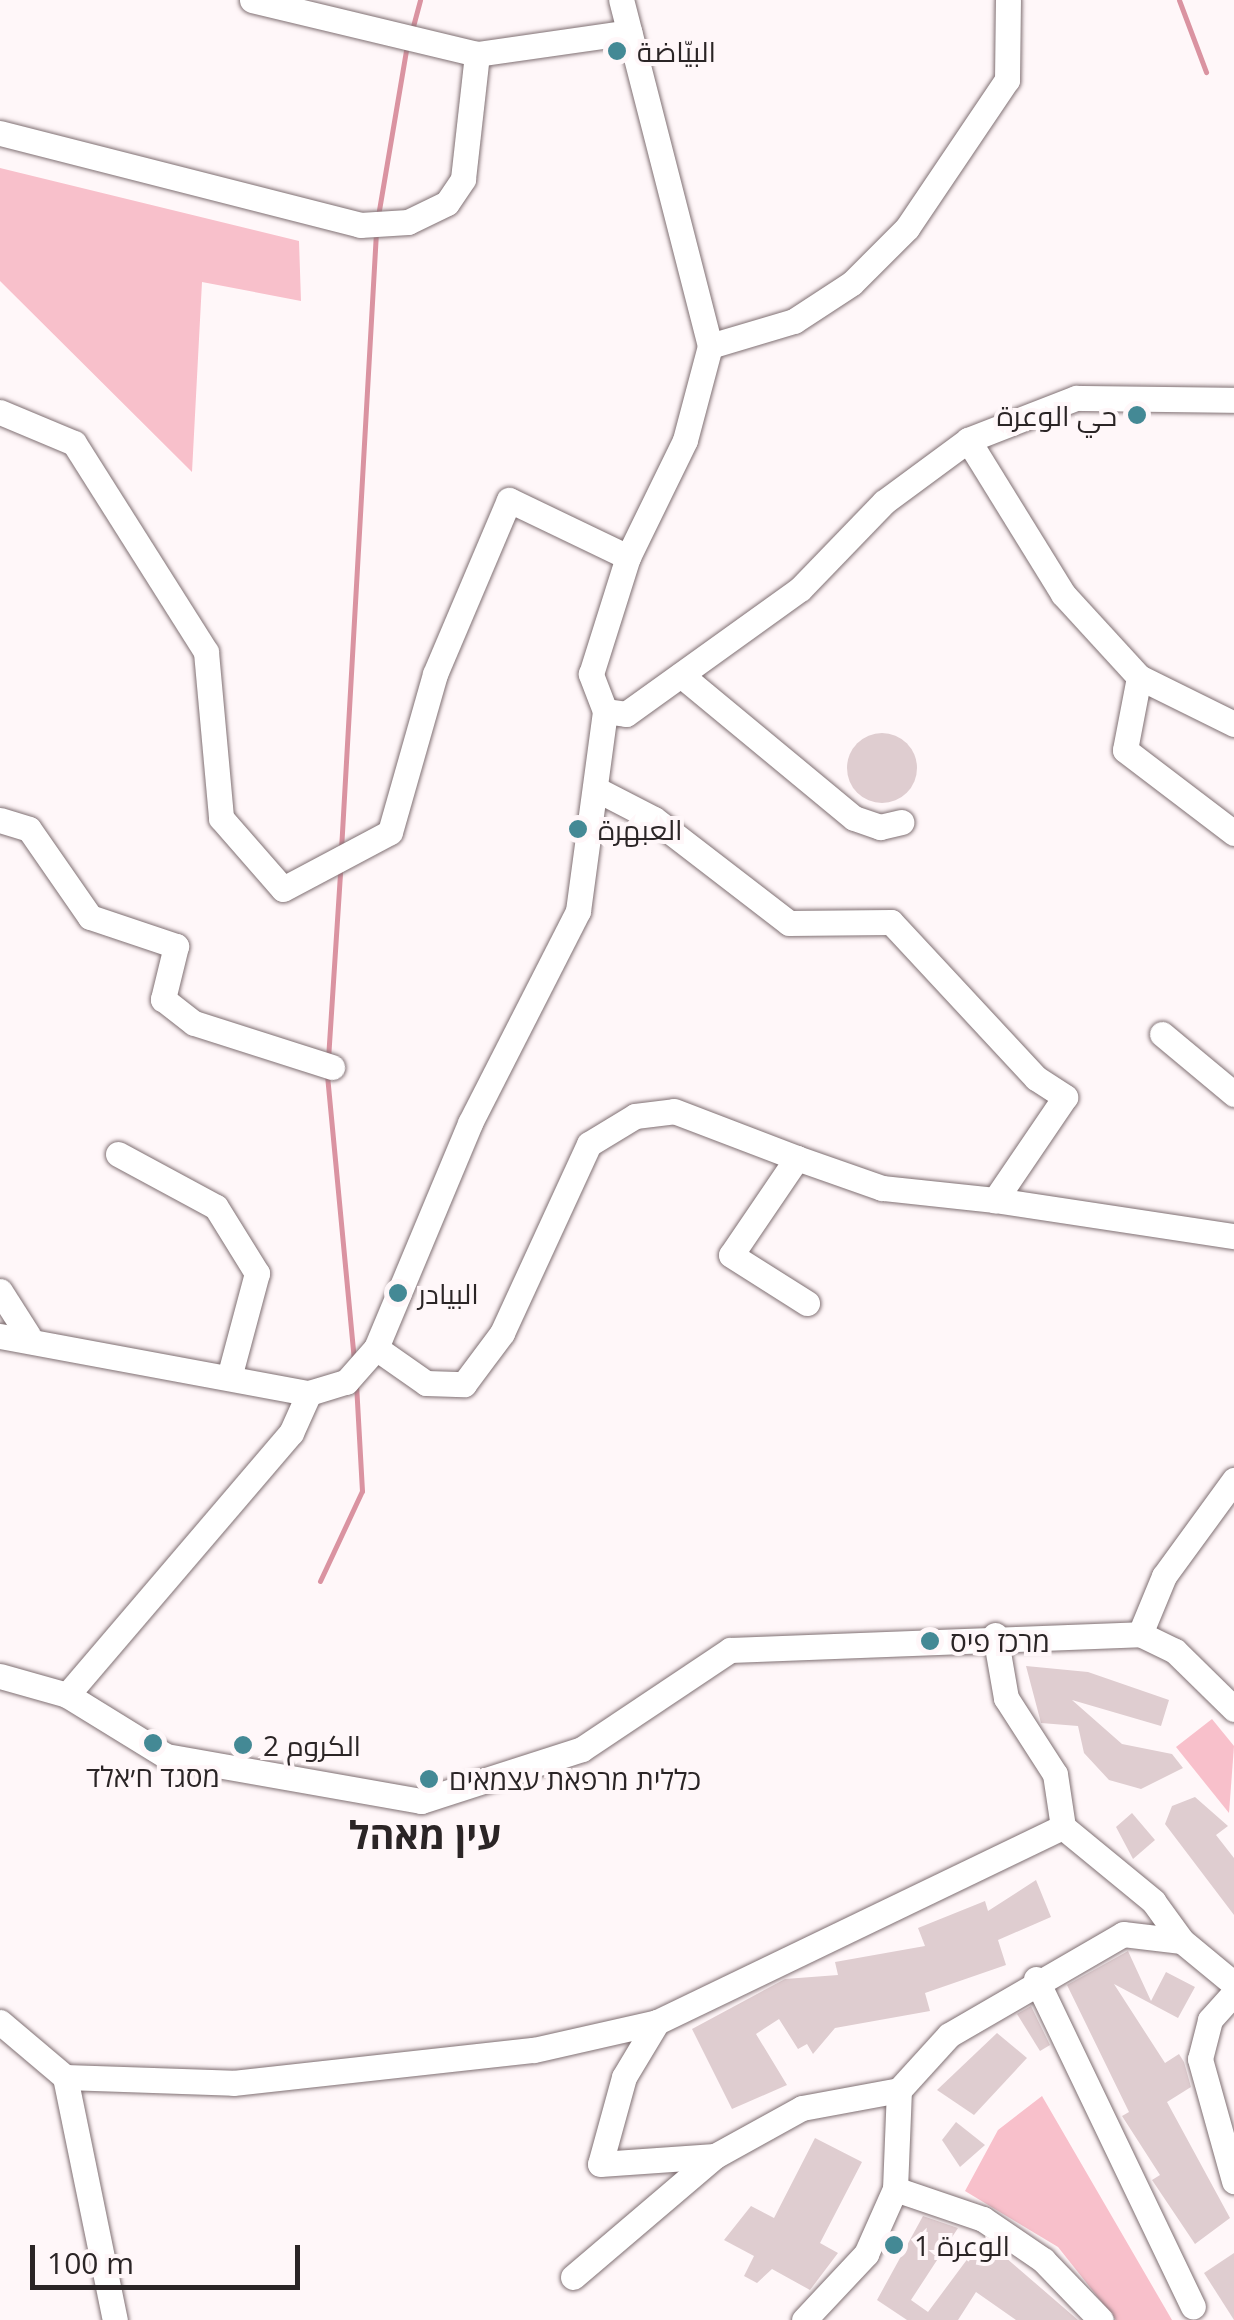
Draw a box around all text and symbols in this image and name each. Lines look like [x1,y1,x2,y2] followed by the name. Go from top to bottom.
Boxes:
[637,34,716,68] place label: البيّاضة
[606,40,628,62] marker: البيّاضة
[997,398,1117,432] place label: حي الوعرة
[1126,404,1148,426] marker: حي الوعرة
[598,812,683,846] place label: العبهرة
[567,818,589,840] marker: العبهرة
[418,1276,479,1310] place label: البيادر
[387,1282,409,1304] marker: البيادر
[950,1624,1050,1658] place label: מרכז פיס
[919,1630,941,1652] marker: מרכז פיס
[263,1728,361,1762] place label: الكروم 2
[142,1732,164,1754] marker: מסגד ח׳אלד
[232,1734,254,1756] marker: الكروم 2
[86,1759,220,1793] place label: מסגד ח׳אלד
[449,1762,701,1796] place label: כללית מרפאת עצמאים
[418,1768,440,1790] marker: כללית מרפאת עצמאים
[349,1812,501,1858] district label: עין מאהל
[35,2225,305,2287] scale bar
[914,2228,1010,2262] place label: الوعرة 1
[883,2234,905,2256] marker: الوعرة 1
[47,2242,134,2283] text: 100 m

